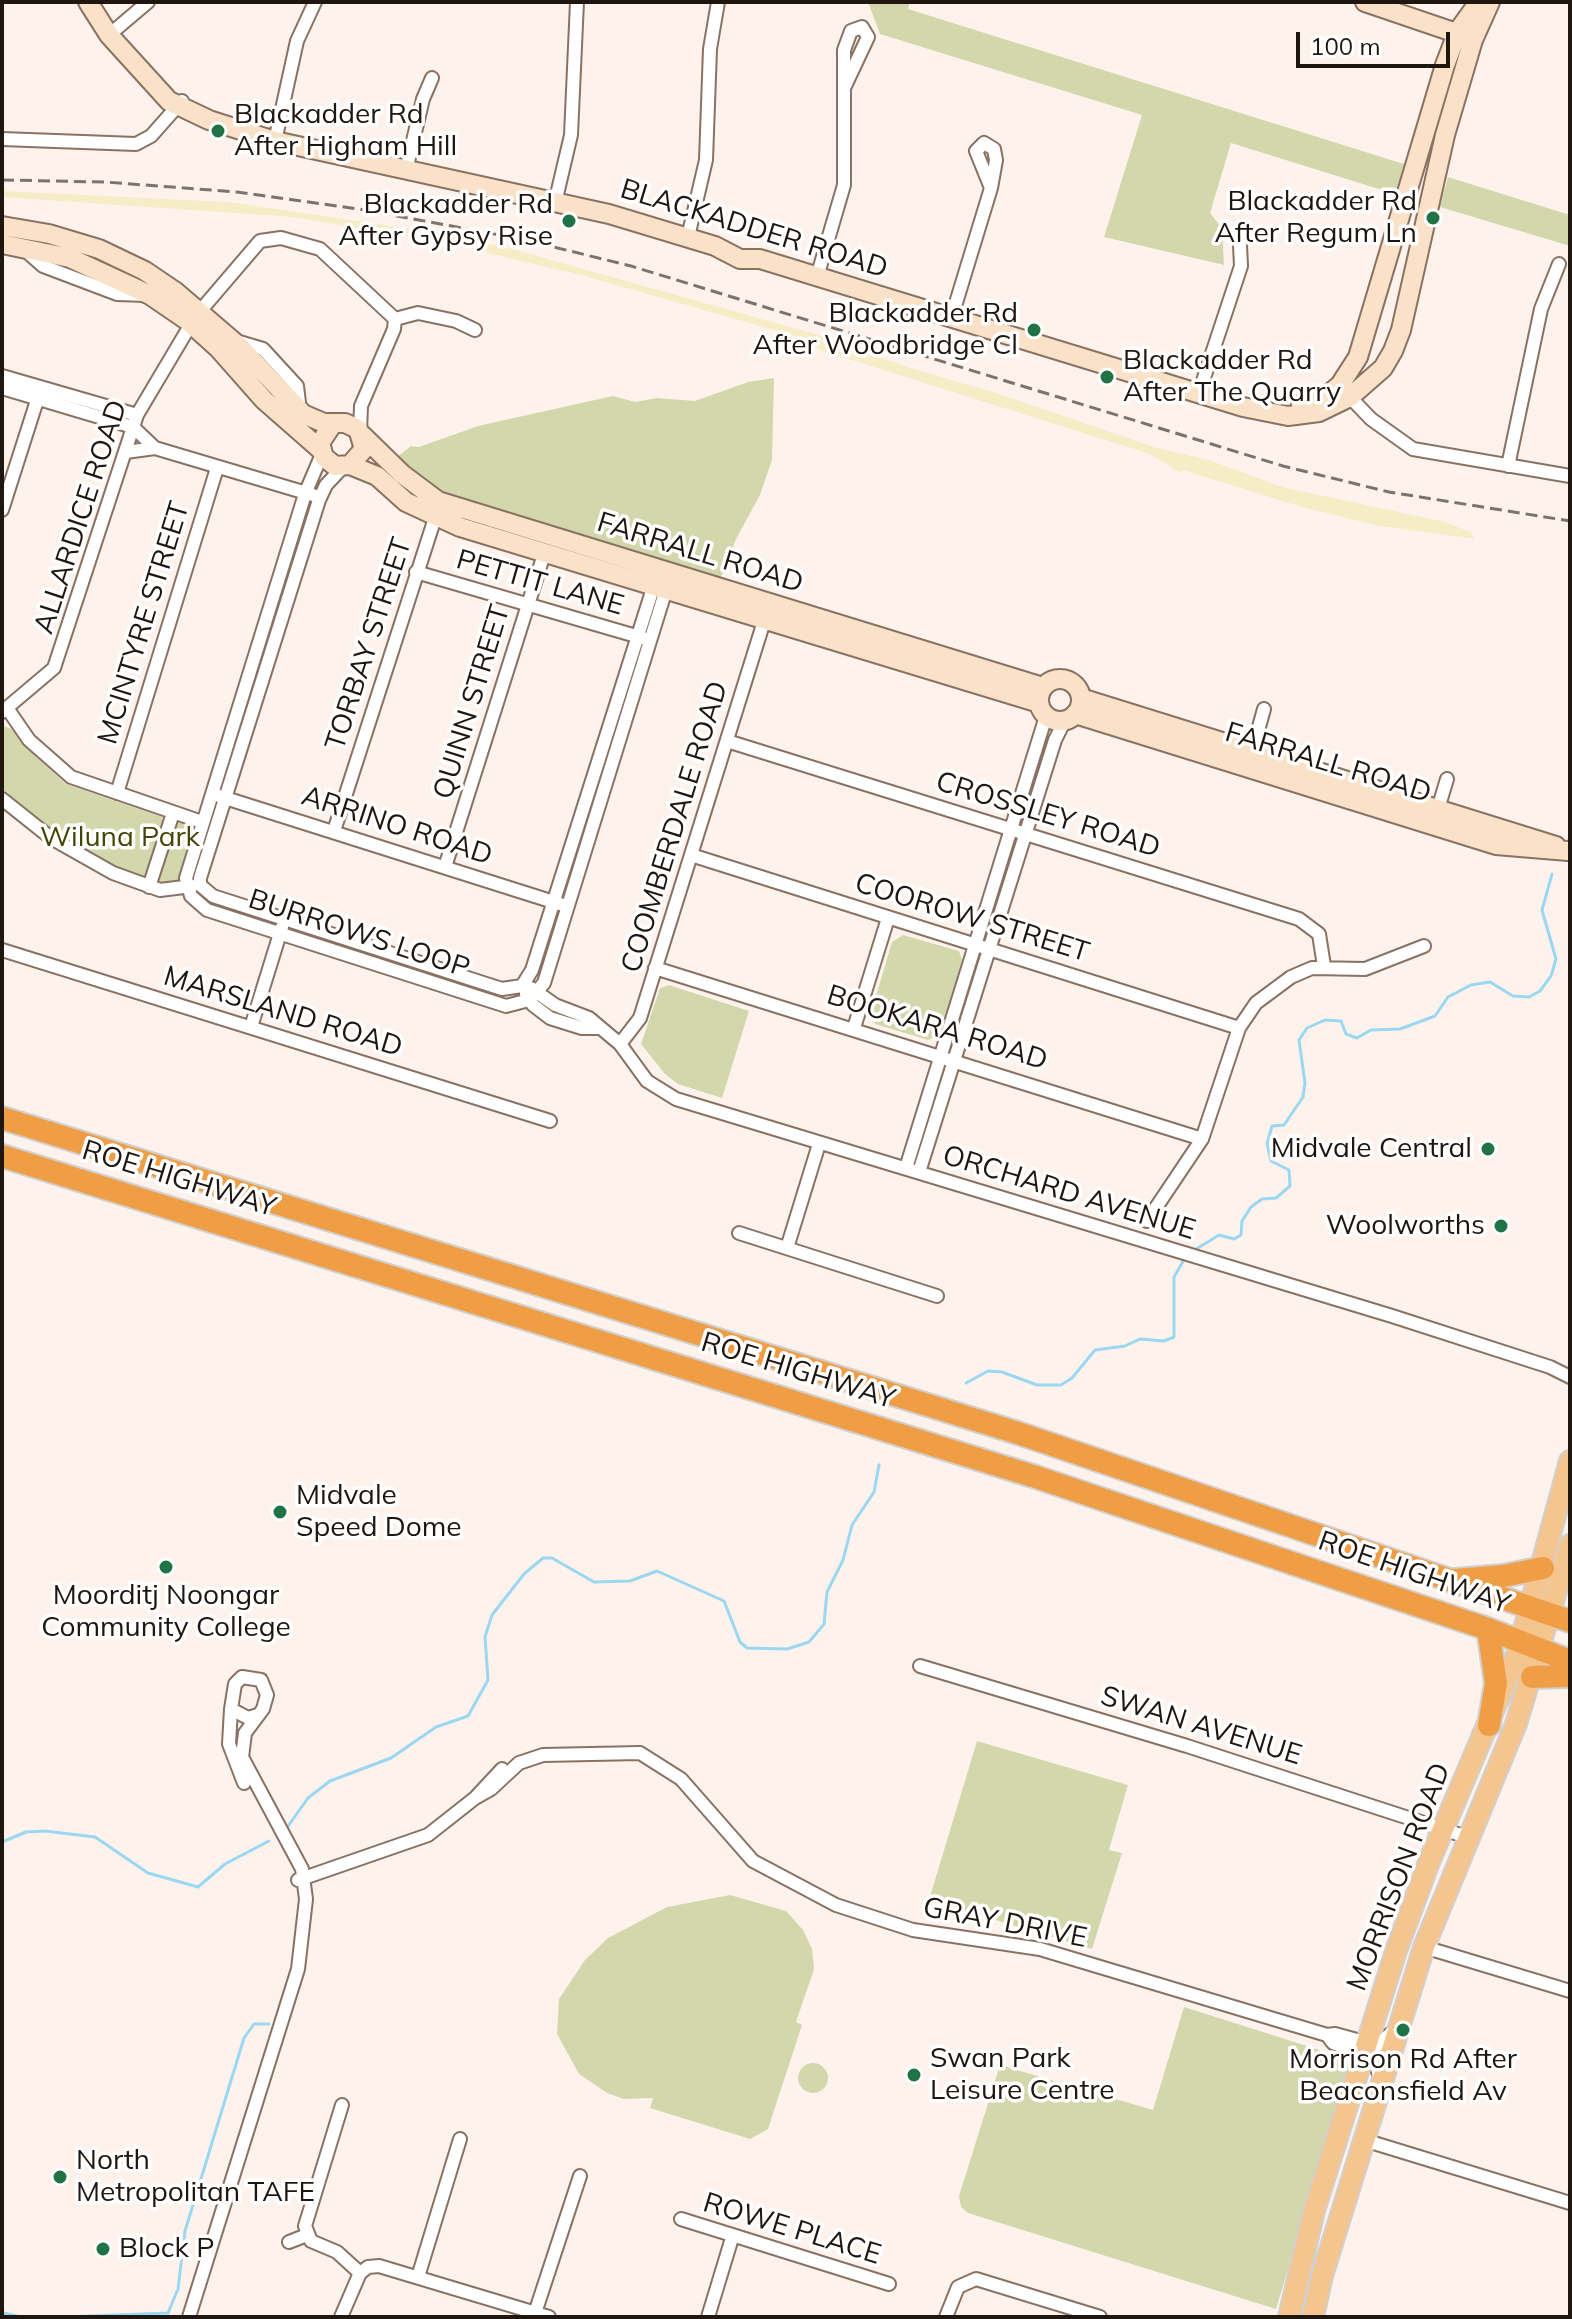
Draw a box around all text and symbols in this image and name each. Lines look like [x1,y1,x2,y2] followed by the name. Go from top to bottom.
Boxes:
[1300,16,1454,66] scale bar
[1310,31,1381,61] text: 100 m
[234,98,457,164] place label: Blackadder Rd After Higham Hill
[209,122,227,140] marker: Blackadder Rd After Higham Hill
[616,172,892,286] street label: BLACKADDER ROAD
[1215,185,1417,251] place label: Blackadder Rd After Regum Ln
[338,188,553,254] place label: Blackadder Rd After Gypsy Rise
[1424,209,1442,227] marker: Blackadder Rd After Regum Ln
[560,212,578,230] marker: Blackadder Rd After Gypsy Rise
[753,297,1018,363] place label: Blackadder Rd After Woodbridge Cl
[1025,321,1043,339] marker: Blackadder Rd After Woodbridge Cl
[1123,344,1341,410] place label: Blackadder Rd After The Quarry
[1098,368,1116,386] marker: Blackadder Rd After The Quarry
[27,396,135,638] street label: ALLARDICE ROAD
[91,498,197,748] street label: MCINTYRE STREET
[593,506,807,600] street label: FARRALL ROAD
[319,534,419,754] street label: TORBAY STREET
[452,543,628,623] street label: PETTIT LANE
[427,601,517,803] street label: QUINN STREET
[615,677,735,977] street label: COOMBERDALE ROAD
[1221,716,1435,810] street label: FARRALL ROAD
[932,765,1164,865] street label: CROSSLEY ROAD
[297,779,497,873] street label: ARRINO ROAD
[40,821,200,855] park label: Wiluna Park
[851,866,1093,970] street label: COOROW STREET
[244,882,474,986] street label: BURROWS LOOP
[160,960,406,1064] street label: MARSLAND ROAD
[823,978,1051,1078] street label: BOOKARA ROAD
[1271,1132,1472,1166] place label: Midvale Central
[78,1134,280,1224] street label: ROE HIGHWAY
[939,1139,1199,1247] street label: ORCHARD AVENUE
[1479,1140,1497,1158] marker: Midvale Central
[1326,1209,1485,1243] place label: Woolworths
[1492,1217,1510,1235] marker: Woolworths
[697,1326,899,1416] street label: ROE HIGHWAY
[296,1479,462,1545] place label: Midvale Speed Dome
[271,1503,289,1521] marker: Midvale Speed Dome
[1314,1524,1514,1622] street label: ROE HIGHWAY
[157,1558,175,1576] marker: Moorditj Noongar Community College
[41,1579,291,1645] place label: Moorditj Noongar Community College
[1096,1679,1306,1773] street label: SWAN AVENUE
[1340,1759,1458,1995] street label: MORRISON ROAD
[920,1891,1090,1955] street label: GRAY DRIVE
[1394,2021,1412,2039] marker: Morrison Rd After Beaconsfield Av
[930,2042,1114,2108] place label: Swan Park Leisure Centre
[1289,2043,1517,2109] place label: Morrison Rd After Beaconsfield Av
[905,2066,923,2084] marker: Swan Park Leisure Centre
[76,2144,315,2210] place label: North Metropolitan TAFE
[51,2168,69,2186] marker: North Metropolitan TAFE
[699,2186,885,2272] street label: ROWE PLACE
[119,2232,215,2266] place label: Block P
[94,2240,112,2258] marker: Block P

